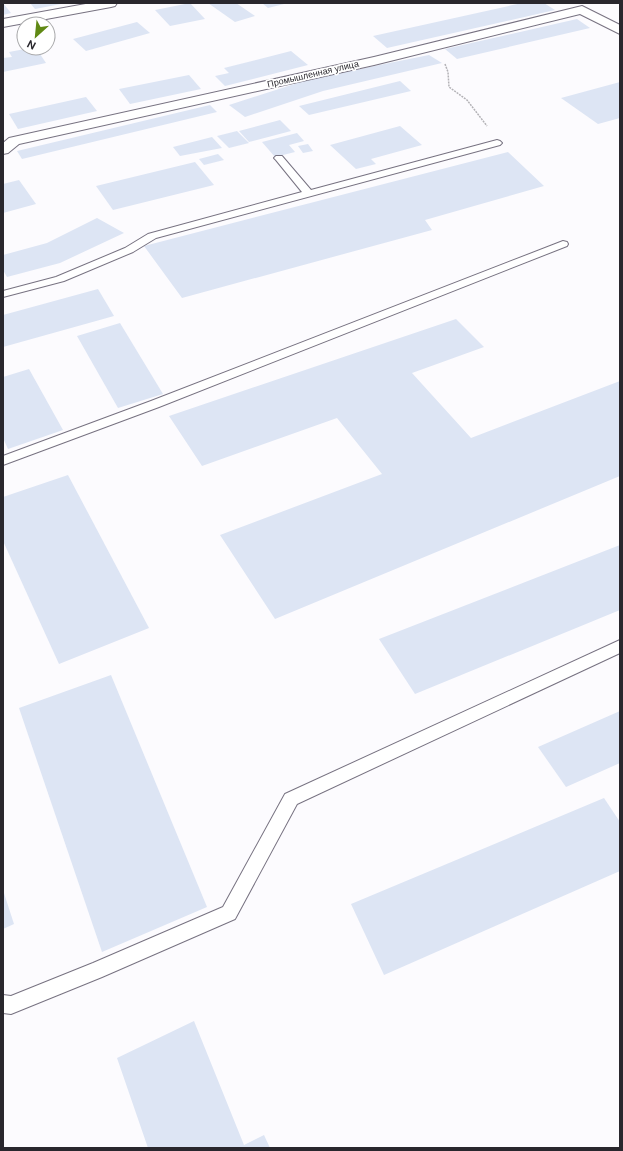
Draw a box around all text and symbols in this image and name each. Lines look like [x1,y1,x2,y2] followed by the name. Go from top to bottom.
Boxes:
[16,16,56,56] north arrow
[25,37,38,53] text: N
[266,58,360,90] street label: Промышленная улица

